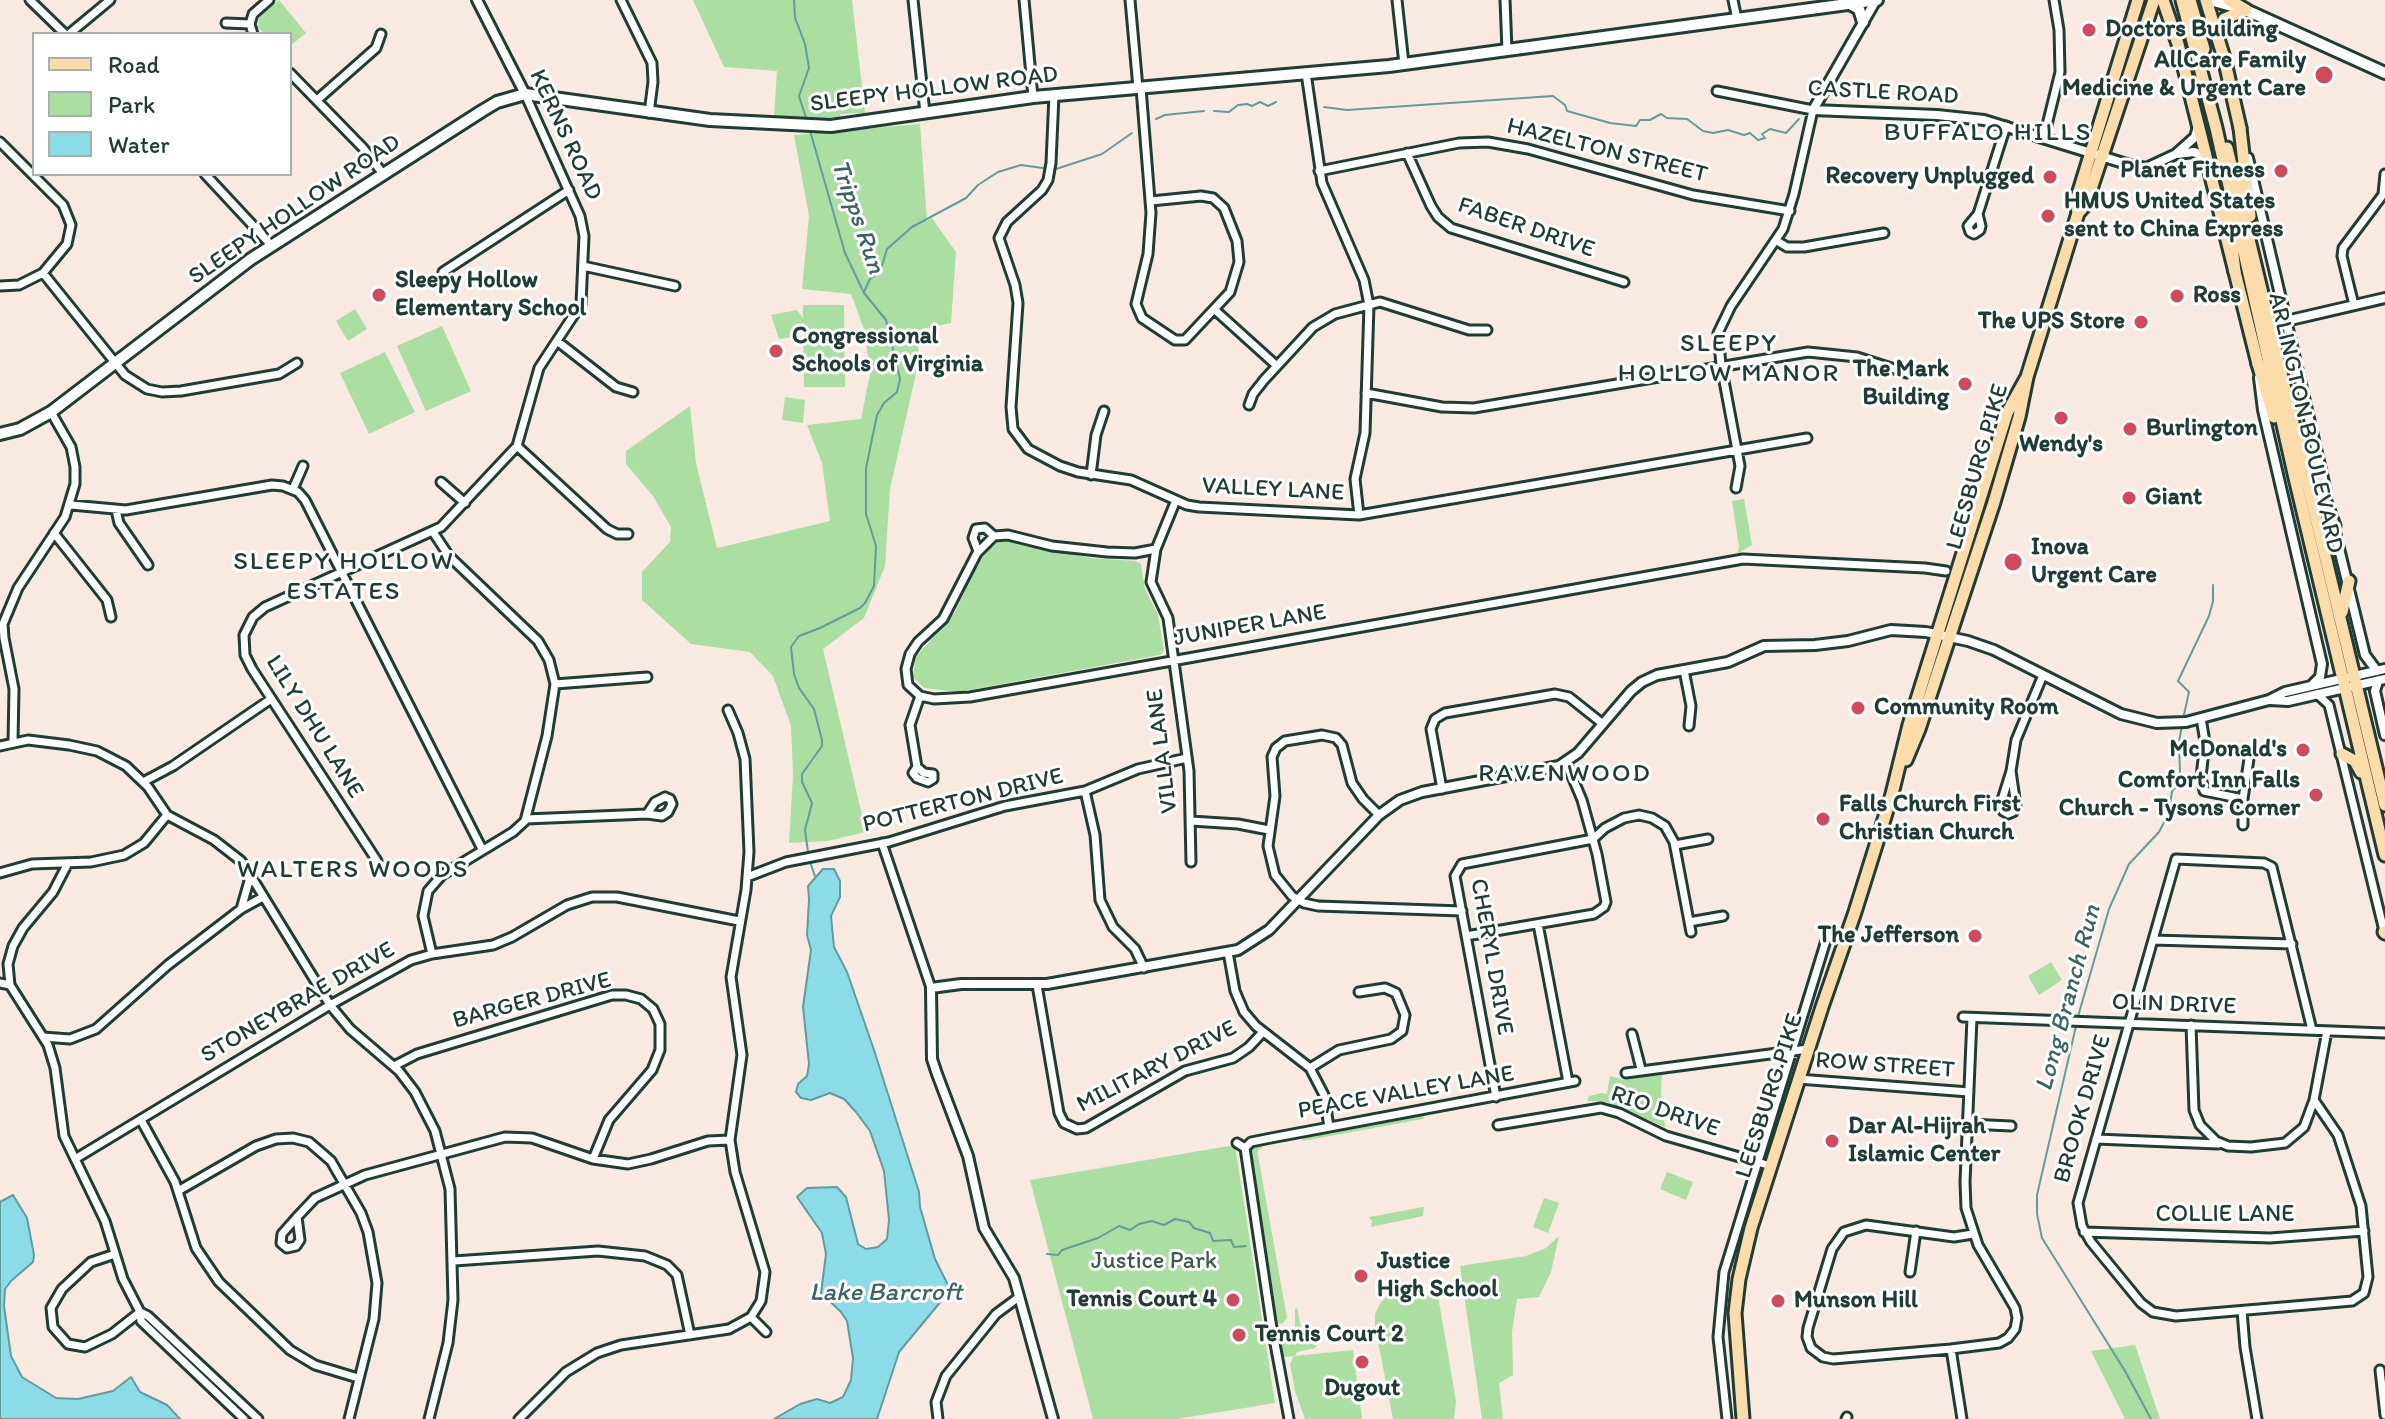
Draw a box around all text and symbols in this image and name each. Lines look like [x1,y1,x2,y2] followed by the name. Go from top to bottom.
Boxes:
[2105,16,2278,44] place label: Doctors Building
[2080,21,2098,39] marker: Doctors Building
[32,32,292,176] legend
[2062,47,2306,103] place label: AllCare Family Medicine & Urgent Care
[108,50,160,79] text: Road
[809,61,1059,119] street label: SLEEPY HOLLOW ROAD
[2313,64,2335,86] marker: AllCare Family Medicine & Urgent Care
[522,65,608,205] street label: KERNS ROAD
[1807,75,1959,111] street label: CASTLE ROAD
[108,90,155,119] text: Park
[1504,112,1710,190] street label: HAZELTON STREET
[1883,117,2093,149] district label: BUFFALO HILLS
[184,128,406,292] street label: SLEEPY HOLLOW ROAD
[108,130,170,159] text: Water
[823,156,891,278] water label: Tripps Run
[2120,157,2265,185] place label: Planet Fitness
[2272,162,2290,180] marker: Planet Fitness
[1826,163,2034,191] place label: Recovery Unplugged
[2041,168,2059,186] marker: Recovery Unplugged
[2064,188,2284,244] place label: HMUS United States sent to China Express
[1454,191,1598,265] street label: FABER DRIVE
[2039,207,2057,225] marker: HMUS United States sent to China Express
[395,267,586,323] place label: Sleepy Hollow Elementary School
[2193,282,2241,310] place label: Ross
[370,286,388,304] marker: Sleepy Hollow Elementary School
[2168,287,2186,305] marker: Ross
[2261,290,2349,556] street label: ARLINGTON BOULEVARD
[1978,308,2125,336] place label: The UPS Store
[2132,313,2150,331] marker: The UPS Store
[792,323,983,379] place label: Congressional Schools of Virginia
[1617,328,1841,390] district label: SLEEPY HOLLOW MANOR
[767,342,785,360] marker: Congressional Schools of Virginia
[1853,356,1949,412] place label: The Mark Building
[1956,375,1974,393] marker: The Mark Building
[1941,381,2015,553] street label: LEESBURG PIKE
[2052,409,2070,427] marker: Wendy's
[2146,415,2258,443] place label: Burlington
[2121,420,2139,438] marker: Burlington
[2019,431,2103,459] place label: Wendy's
[1201,472,1345,508] street label: VALLEY LANE
[2145,484,2202,512] place label: Giant
[2120,489,2138,507] marker: Giant
[2031,534,2157,590] place label: Inova Urgent Care
[233,546,455,608] district label: SLEEPY HOLLOW ESTATES
[2002,551,2024,573] marker: Inova Urgent Care
[1171,598,1329,654] street label: JUNIPER LANE
[259,650,369,804] street label: LILY DHU LANE
[1141,687,1185,815] street label: VILLA LANE
[1874,694,2059,722] place label: Community Room
[1849,699,1867,717] marker: Community Room
[2170,736,2287,764] place label: McDonald's
[2294,741,2312,759] marker: McDonald's
[1478,758,1652,790] district label: RAVENWOOD
[860,762,1066,840] street label: POTTERTON DRIVE
[2059,767,2300,823] place label: Comfort Inn Falls Church - Tysons Corner
[2307,786,2325,804] marker: Comfort Inn Falls Church - Tysons Corner
[1839,791,2021,847] place label: Falls Church First Christian Church
[1814,810,1832,828] marker: Falls Church First Christian Church
[236,854,470,886] district label: WALTERS WOODS
[1463,876,1519,1038] street label: CHERYL DRIVE
[2029,901,2109,1095] water label: Long Branch Run
[1818,922,1959,950] place label: The Jefferson
[1966,927,1984,945] marker: The Jefferson
[196,936,400,1070] street label: STONEYBRAE DRIVE
[450,966,614,1036] street label: BARGER DRIVE
[2111,988,2237,1022] street label: OLIN DRIVE
[1730,1010,1810,1182] street label: LEESBURG PIKE
[1072,1014,1242,1120] street label: MILITARY DRIVE
[2048,1031,2118,1187] street label: BROOK DRIVE
[1814,1047,1956,1085] street label: ROW STREET
[1296,1060,1516,1126] street label: PEACE VALLEY LANE
[1607,1080,1723,1144] street label: RIO DRIVE
[1848,1113,2000,1169] place label: Dar Al-Hijrah Islamic Center
[1823,1132,1841,1150] marker: Dar Al-Hijrah Islamic Center
[2155,1201,2295,1229] street label: COLLIE LANE
[1091,1248,1217,1276] park label: Justice Park
[1377,1248,1498,1304] place label: Justice High School
[1352,1267,1370,1285] marker: Justice High School
[809,1277,963,1309] water label: Lake Barcroft
[1067,1286,1217,1314] place label: Tennis Court 4
[1794,1287,1918,1315] place label: Munson Hill
[1224,1291,1242,1309] marker: Tennis Court 4
[1769,1292,1787,1310] marker: Munson Hill
[1255,1321,1404,1349] place label: Tennis Court 2
[1230,1326,1248,1344] marker: Tennis Court 2
[1353,1353,1371,1371] marker: Dugout
[1324,1375,1400,1403] place label: Dugout

